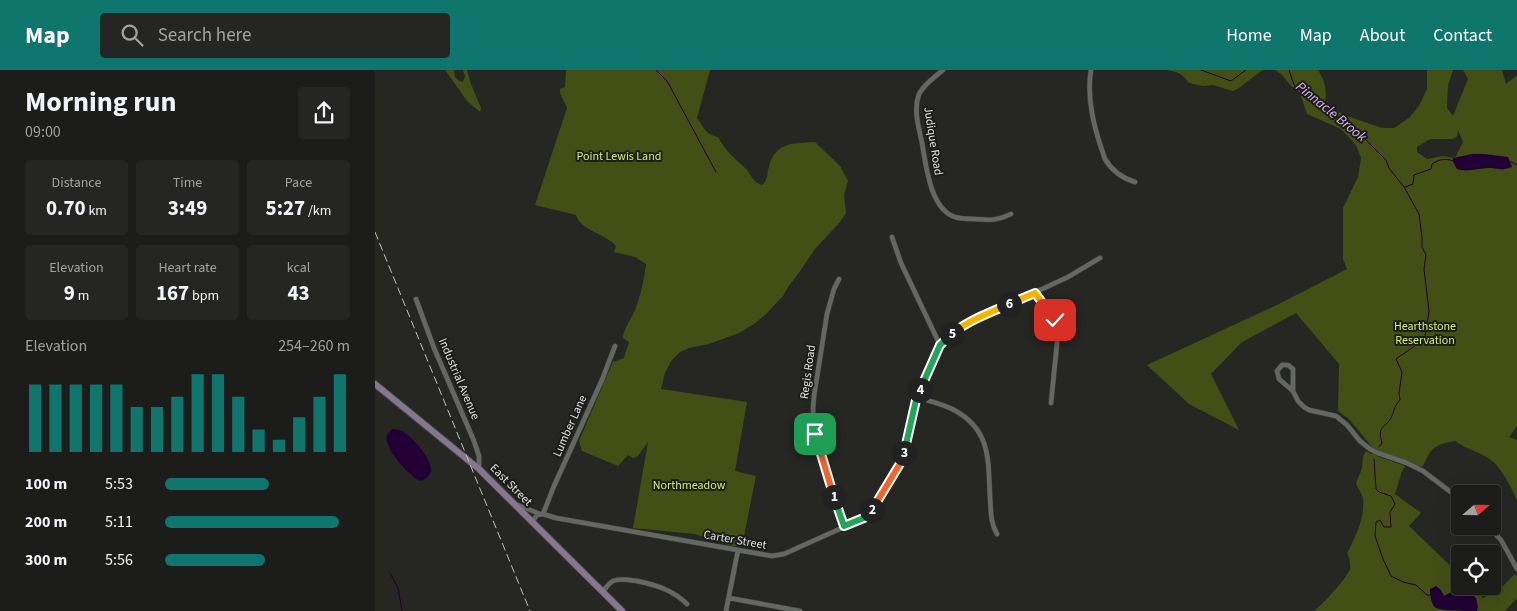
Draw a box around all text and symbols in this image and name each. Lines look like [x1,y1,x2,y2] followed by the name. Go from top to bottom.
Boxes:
[100,13,450,58] search box
[25,18,70,53] text: Map
[118,21,146,49] icon: search
[158,22,251,49] text: Search here
[1226,23,1272,48] text: Home
[1300,23,1332,48] text: Map
[1360,23,1405,48] text: About
[1433,23,1492,48] text: Contact
[1291,77,1371,147] water label: Pinnacle Brook
[25,82,176,122] text: Morning run
[298,87,350,139] button: share
[919,106,947,176] street label: Judique Road
[25,121,61,143] text: 09:00
[577,148,661,165] park label: Point Lewis Land
[52,173,101,193] text: Distance
[173,173,202,193] text: Time
[285,173,312,193] text: Pace
[46,193,86,223] text: 0.70
[168,193,207,223] text: 3:49
[266,193,305,223] text: 5:27
[86,201,107,221] text: km
[305,201,331,221] text: /km
[49,258,104,278] text: Elevation
[158,258,217,278] text: Heart rate
[287,258,310,278] text: kcal
[64,278,75,308] text: 9
[156,278,189,308] text: 167
[287,278,310,308] text: 43
[75,286,89,306] text: m
[189,286,219,306] text: bpm
[997,292,1021,316] pin: 6
[1006,294,1013,314] text: 6
[1034,299,1076,341] pin
[1041,306,1069,334] icon: check
[1394,318,1456,349] park label: Hearthstone Reservation
[939,322,965,346] pin: 5
[949,324,956,344] text: 5
[25,335,87,357] text: Elevation
[278,335,350,357] text: 254–260 m
[434,335,484,423] street label: Industrial Avenue
[796,344,820,400] street label: Regis Road
[907,378,933,402] pin: 4
[917,380,924,400] text: 4
[549,392,591,459] street label: Lumber Lane
[794,413,836,455] pin
[801,420,829,448] icon: arrive
[891,440,917,466] pin: 3
[901,443,908,463] text: 3
[486,460,536,510] street label: East Street
[25,473,67,495] text: 100 m
[105,473,133,495] text: 5:53
[653,477,726,494] park label: Northmeadow
[821,484,847,510] pin: 1
[1451,485,1501,535] north arrow
[1451,485,1501,595] map controls
[831,487,838,507] text: 1
[859,498,885,522] pin: 2
[869,500,876,520] text: 2
[25,511,67,533] text: 200 m
[105,511,133,533] text: 5:11
[702,526,768,554] street label: Carter Street
[1451,545,1501,595] button: locate
[25,549,67,571] text: 300 m
[105,549,133,571] text: 5:56

